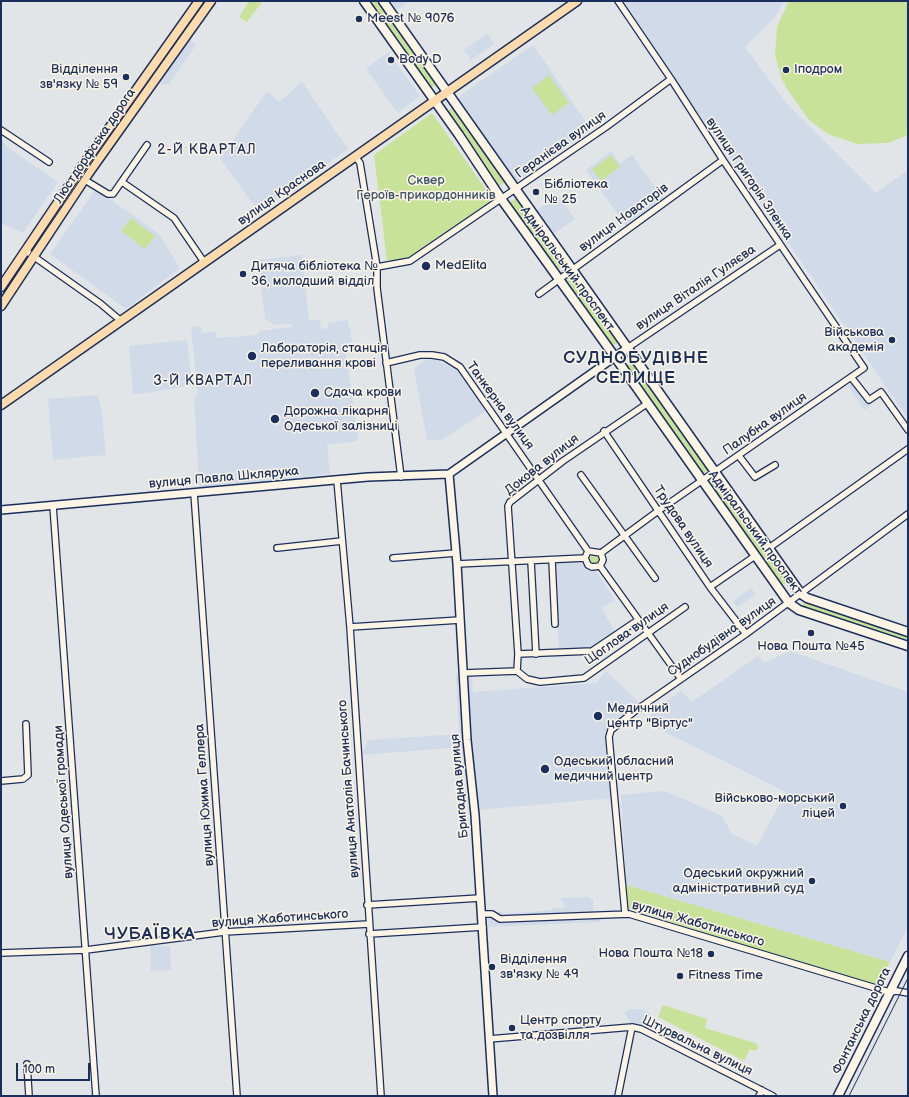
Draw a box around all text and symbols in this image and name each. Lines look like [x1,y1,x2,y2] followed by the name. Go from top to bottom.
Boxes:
[367,11,455,27] place label: Meest № 9076
[354,14,364,24] marker: Meest № 9076
[399,52,442,68] place label: Body D
[386,55,396,65] marker: Body D
[40,62,118,93] place label: Відділення зв'язку № 59
[794,62,842,78] place label: Іподром
[781,65,791,75] marker: Іподром
[121,72,131,82] marker: Відділення зв'язку № 59
[51,86,139,206] street label: Люстдорфська дорога
[513,108,609,182] street label: Геранієва вулиця
[702,115,796,243] street label: вулиця Григорія Зленка
[157,142,257,158] district label: 2-Й КВАРТАЛ
[235,157,329,229] street label: вулиця Краснова
[356,173,496,204] park label: Сквер Героїв-прикордонників
[544,177,608,208] place label: Бібліотека № 25
[576,180,672,256] street label: вулиця Новаторів
[531,187,541,197] marker: Бібліотека № 25
[517,204,617,334] street label: Адміральський проспект
[633,242,759,334] street label: вулиця Віталія Гуляєва
[435,258,487,274] place label: MedElita
[251,259,378,290] place label: Дитяча бібліотека № 36, молодший відділ
[420,260,432,272] marker: MedElita
[238,269,248,279] marker: Дитяча бібліотека № 36, молодший відділ
[824,325,884,356] place label: Військова академія
[887,335,897,345] marker: Військова академія
[261,341,387,372] place label: Лабораторія, станція переливання крові
[563,349,709,389] district label: СУДНОБУДІВНЕ СЕЛИЩЕ
[246,350,258,362] marker: Лабораторія, станція переливання крові
[463,359,537,453] street label: Танкерна вулиця
[153,373,253,389] district label: 3-Й КВАРТАЛ
[324,385,401,401] place label: Сдача крови
[309,387,321,399] marker: Сдача крови
[720,389,810,459] street label: Палубна вулиця
[284,404,398,435] place label: Дорожна лікарня Одеської залізниці
[269,413,281,425] marker: Дорожна лікарня Одеської залізниці
[502,431,582,499] street label: Докова вулиця
[148,464,300,492] street label: вулиця Павла Шклярука
[705,468,805,598] street label: Адміральський проспект
[650,483,716,571] street label: Трудова вулиця
[665,594,779,680] street label: Суднобудівна вулиця
[582,599,672,669] street label: Щоглова вулиця
[806,628,816,638] marker: Нова Пошта №45
[757,639,865,655] place label: Нова Пошта №45
[335,699,363,879] street label: вулиця Анатолія Бачинського
[607,701,693,732] place label: Медичний центр "Віртус"
[592,710,604,722] marker: Медичний центр "Віртус"
[192,723,218,867] street label: вулиця Юхима Геллера
[51,725,77,879] street label: вулиця Одеської громади
[448,733,472,839] street label: Бригадна вулиця
[554,754,674,785] place label: Одеський обласний медичний центр
[539,763,551,775] marker: Одеський обласний медичний центр
[714,791,835,822] place label: Військово-морський ліцей
[838,801,848,811] marker: Військово-морський ліцей
[673,866,804,897] place label: Одеський окружний адміністративний суд
[807,876,817,886] marker: Одеський окружний адміністративний суд
[630,898,766,950] street label: вулиця Жаботинського
[211,906,349,932] street label: вулиця Жаботинського
[104,925,196,945] district label: ЧУБАЇВКА
[598,946,703,962] place label: Нова Пошта №18
[706,949,716,959] marker: Нова Пошта №18
[500,952,579,983] place label: Відділення зв'язку № 49
[487,962,497,972] marker: Відділення зв'язку № 49
[829,965,895,1077] street label: Фонтанська дорога
[688,968,763,984] place label: Fitness Time
[675,971,685,981] marker: Fitness Time
[639,1012,755,1080] street label: Штурвальна вулиця
[520,1013,601,1044] place label: Центр спорту та дозвілля
[507,1023,517,1033] marker: Центр спорту та дозвілля
[18,1055,92,1081] scale bar
[23,1062,55,1077] text: 100 m

